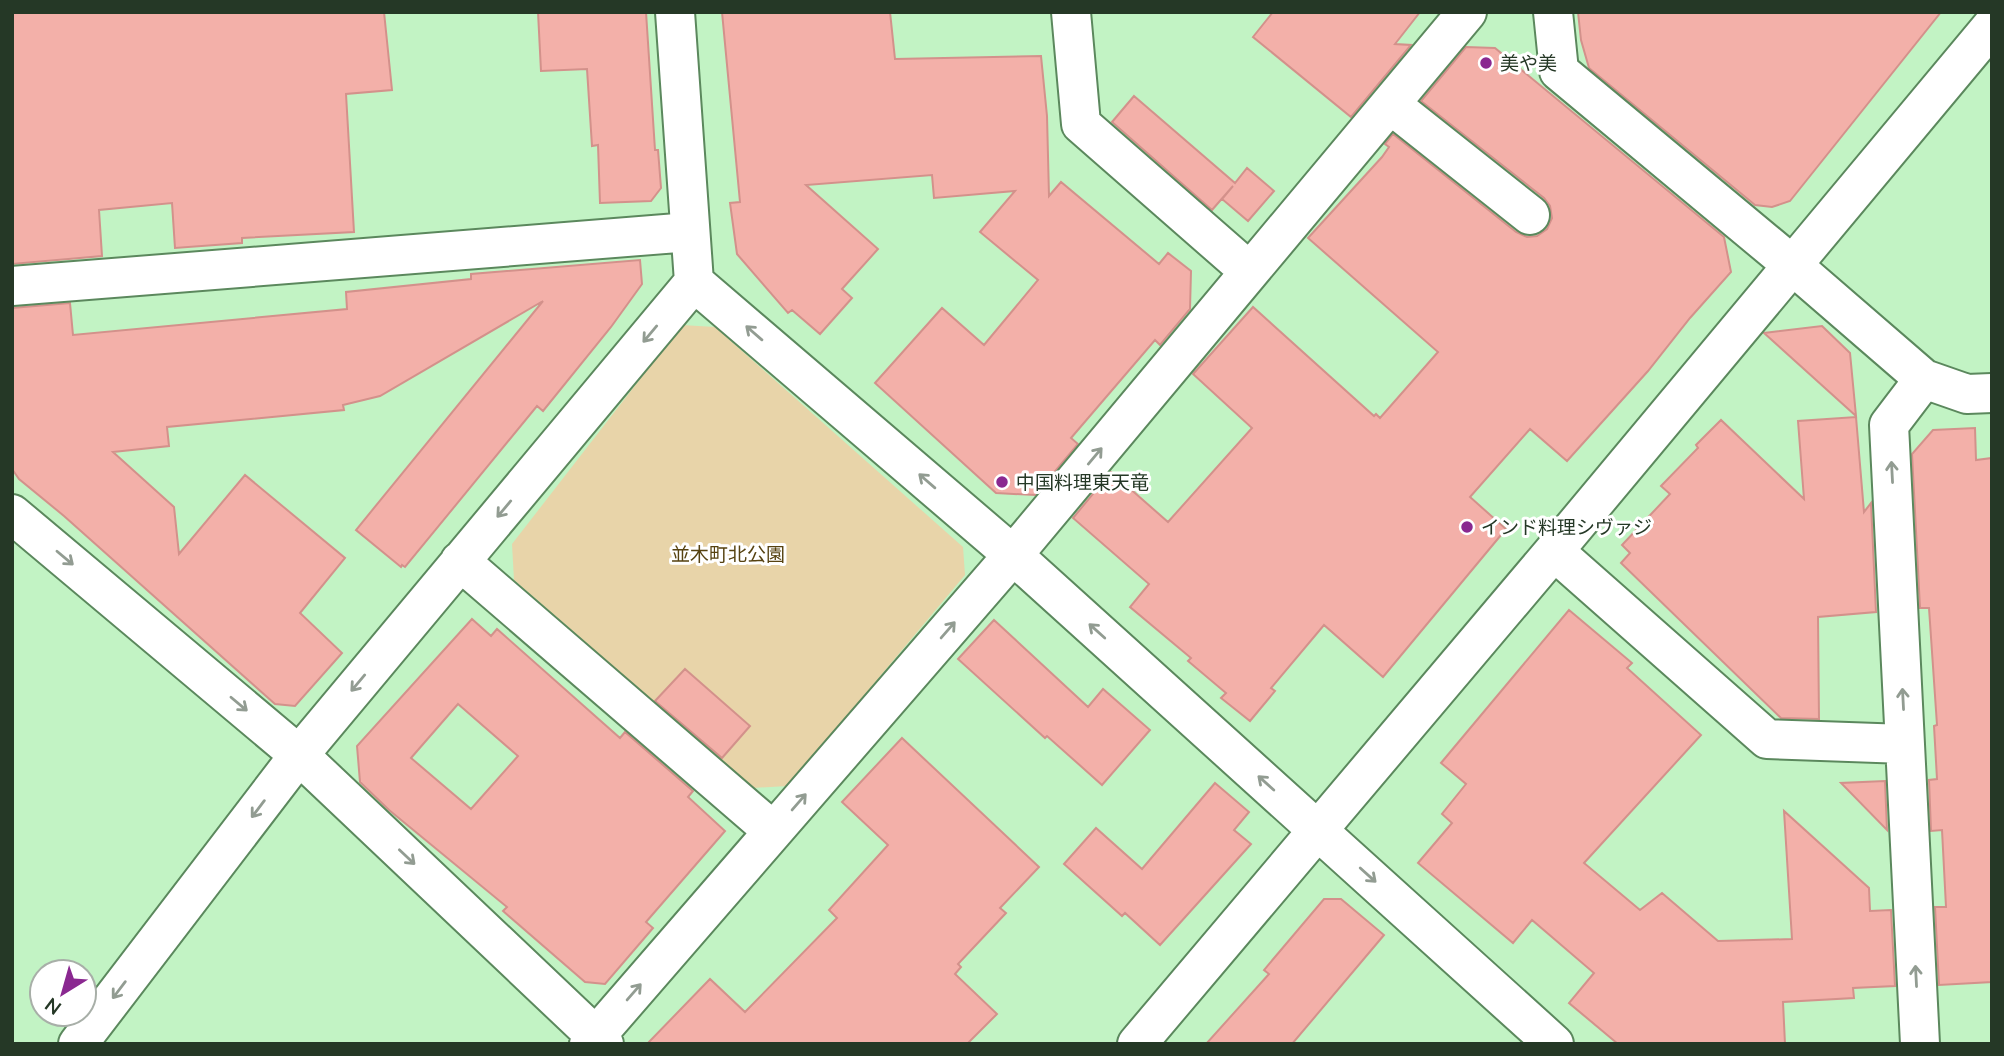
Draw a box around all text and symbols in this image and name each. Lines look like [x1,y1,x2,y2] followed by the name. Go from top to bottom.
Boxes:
[1500,51,1557,77] place label: 美や美
[1478,55,1494,71] marker: 美や美
[642,325,658,343] one-way arrow
[745,325,763,341] one-way arrow
[1087,448,1103,466] one-way arrow
[1885,461,1898,484] one-way arrow
[1016,470,1149,496] place label: 中国料理東天竜
[918,473,936,489] one-way arrow
[994,474,1010,490] marker: 中国料理東天竜
[496,499,512,517] one-way arrow
[1481,515,1652,541] place label: インド料理シヴァジ
[1459,519,1475,535] marker: インド料理シヴァジ
[671,542,785,568] park label: 並木町北公園
[55,550,73,566] one-way arrow
[940,621,956,639] one-way arrow
[1088,623,1106,639] one-way arrow
[351,674,366,692] one-way arrow
[1896,688,1909,711] one-way arrow
[229,696,247,712] one-way arrow
[1258,775,1275,792] one-way arrow
[791,793,807,811] one-way arrow
[250,799,265,818] one-way arrow
[398,848,415,865] one-way arrow
[1358,867,1376,883] one-way arrow
[28,958,98,1028] north arrow
[1910,964,1923,987] one-way arrow
[112,980,127,998] one-way arrow
[626,984,642,1002] one-way arrow
[40,991,67,1020] text: N

